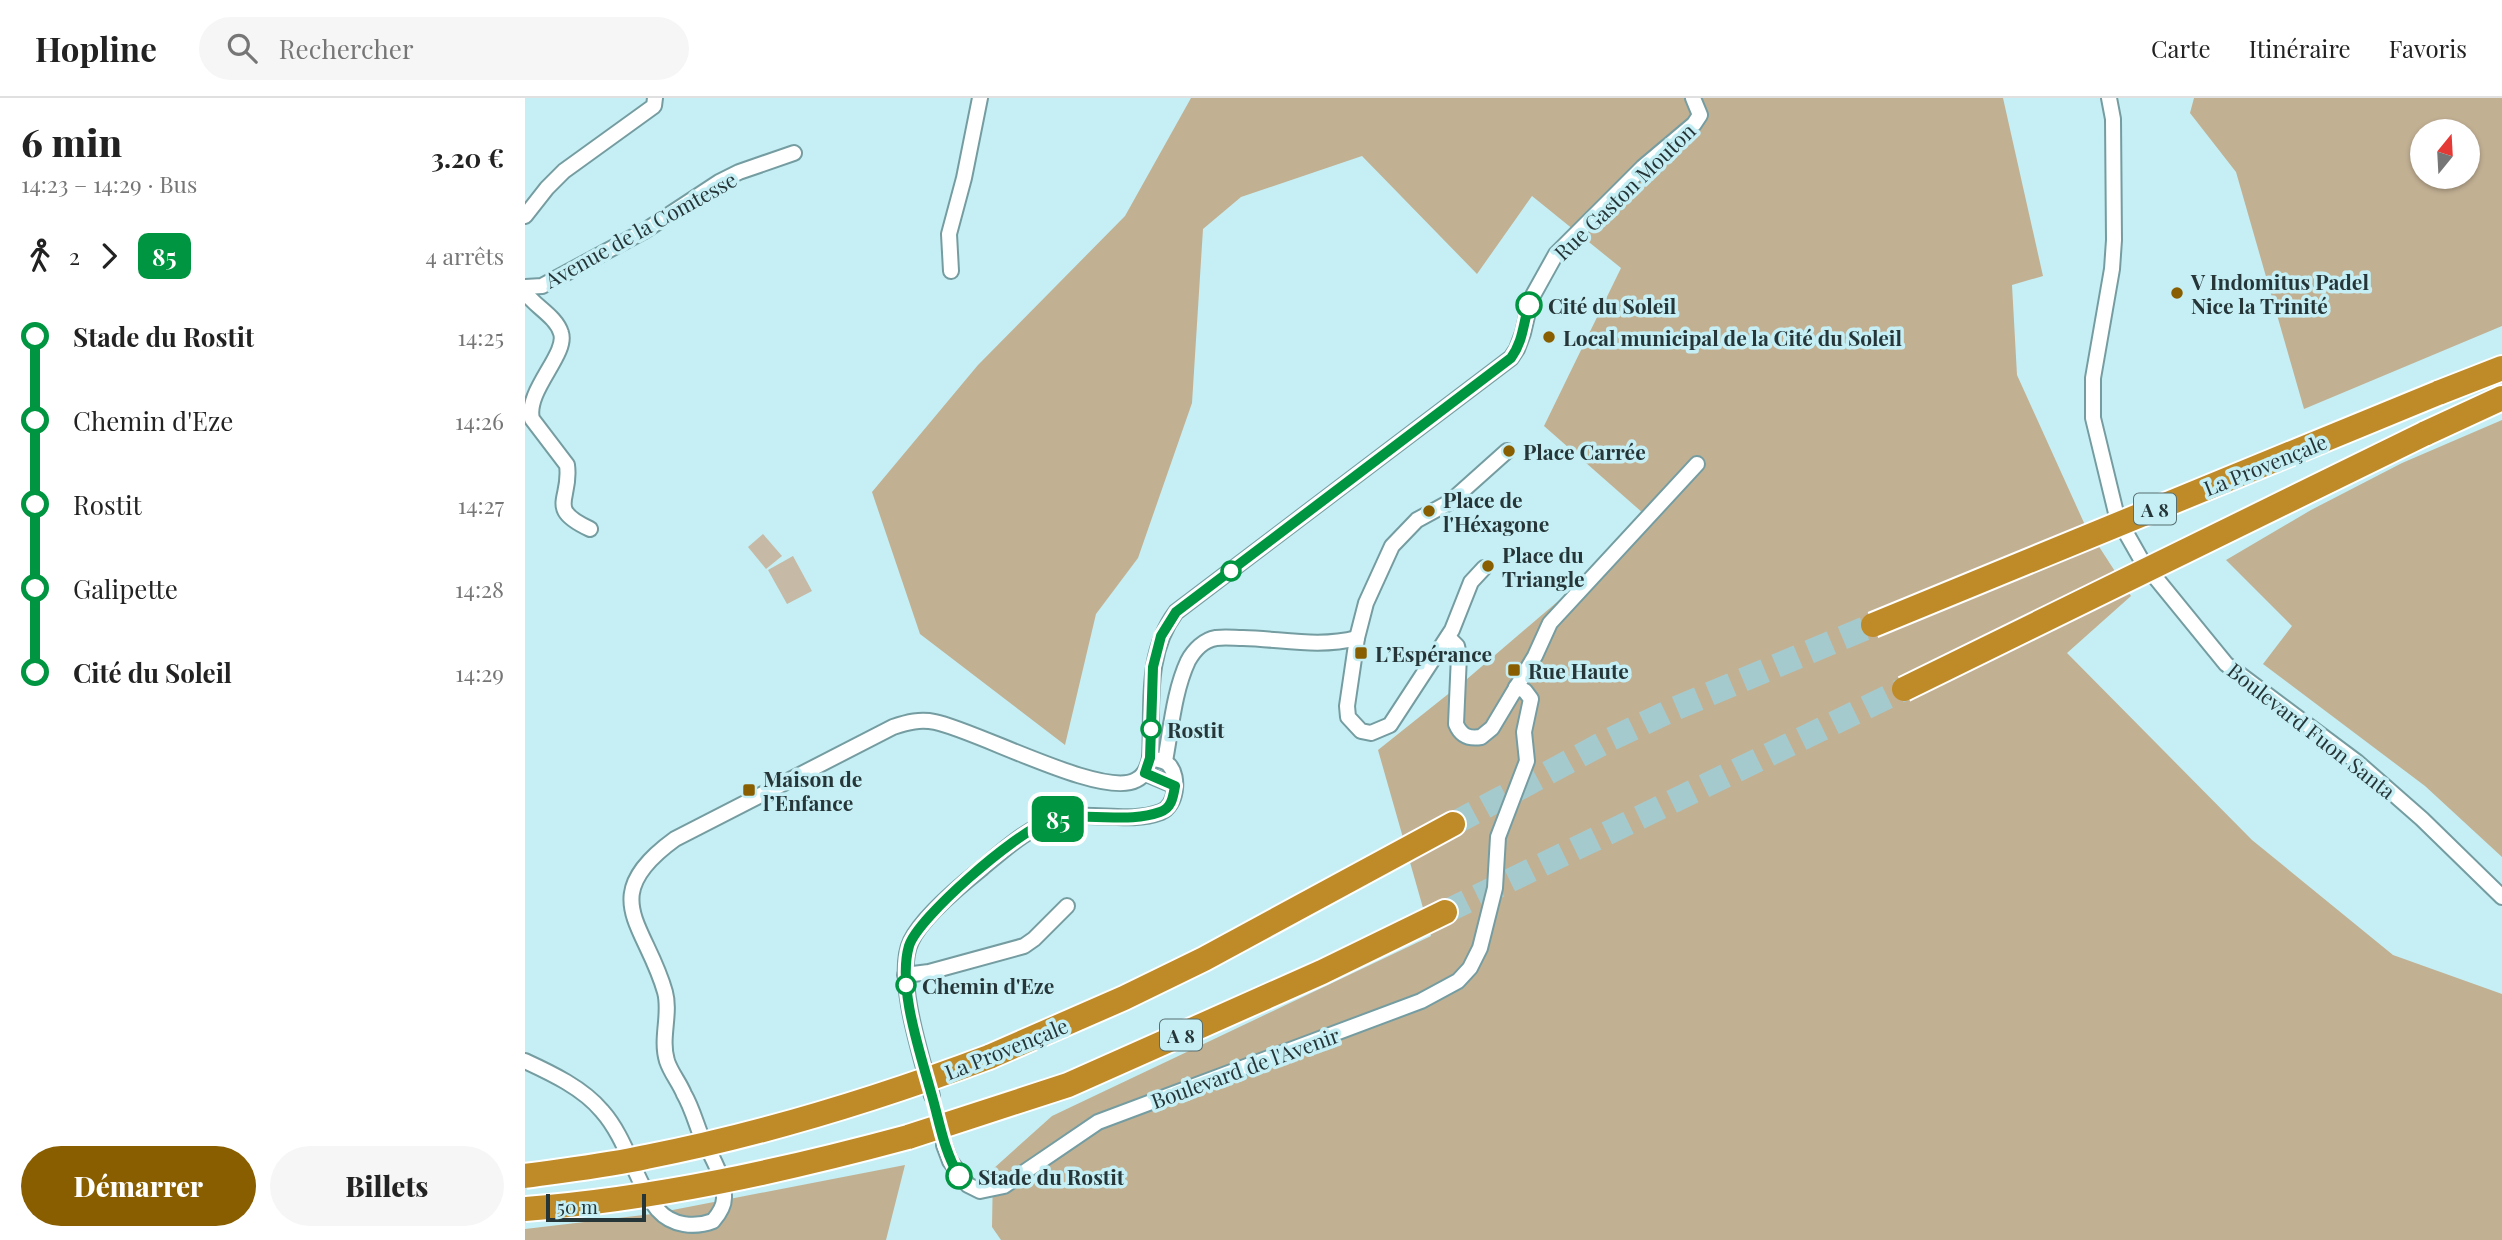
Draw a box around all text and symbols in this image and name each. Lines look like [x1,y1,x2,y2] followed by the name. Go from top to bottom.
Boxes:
[199,17,689,80] search box
[35,26,157,70] text: Hopline
[223,29,261,67] icon: search
[279,31,414,66] text: Rechercher
[2151,32,2211,64] text: Carte
[2249,32,2351,64] text: Itinéraire
[2389,32,2467,64] text: Favoris
[21,116,122,167] text: 6 min
[1547,116,1701,266] street label: Rue Gaston Mouton
[2410,119,2480,189] north arrow
[2410,119,2480,189] map controls
[431,140,504,175] text: 3.20 €
[538,165,741,294] street label: Avenue de la Comtesse
[21,168,197,199] text: 14:23 – 14:29 · Bus
[21,237,59,275] icon: walk
[90,237,128,275] icon: forward
[69,240,80,271] text: 2
[152,240,177,272] text: 85
[425,240,504,271] text: 4 arrêts
[2190,267,2369,319] place label: V Indomitus Padel Nice la Trinité
[2169,285,2185,301] marker: V Indomitus Padel Nice la Trinité
[1548,291,1677,319] place label: Cité du Soleil
[1516,292,1542,318] marker: Cité du Soleil
[73,319,254,354] text: Stade du Rostit
[457,321,504,352] text: 14:25
[1563,323,1902,351] place label: Local municipal de la Cité du Soleil
[1541,329,1557,345] marker: Local municipal de la Cité du Soleil
[73,403,233,438] text: Chemin d'Eze
[455,405,504,436] text: 14:26
[2199,427,2331,501] street label: La Provençale
[1523,437,1646,465] place label: Place Carrée
[1501,443,1517,459] marker: Place Carrée
[1443,485,1549,537] place label: Place de l'Héxagone
[73,487,142,522] text: Rostit
[458,489,504,520] text: 14:27
[2134,494,2176,524] road number: A 8
[1421,503,1437,519] marker: Place de l'Héxagone
[1502,540,1585,592] place label: Place du Triangle
[1480,558,1496,574] marker: Place du Triangle
[1221,561,1241,581] unlabelled marker
[73,571,178,606] text: Galipette
[455,573,504,604] text: 14:28
[1375,639,1492,667] place label: L’Espérance
[1353,645,1369,661] marker: L’Espérance
[73,655,232,690] text: Cité du Soleil
[1528,656,1629,684] place label: Rue Haute
[2222,656,2402,805] street label: Boulevard Fuon Santa
[455,657,504,688] text: 14:29
[1506,662,1522,678] marker: Rue Haute
[1167,715,1225,743] place label: Rostit
[1141,719,1161,739] marker: Rostit
[763,764,862,816] place label: Maison de l’Enfance
[741,782,757,798] marker: Maison de l’Enfance
[1027,796,1089,842] line badge: 85
[1046,803,1070,835] text: 85
[922,971,1054,999] place label: Chemin d'Eze
[896,975,916,995] marker: Chemin d'Eze
[940,1011,1072,1085] street label: La Provençale
[1147,1020,1344,1114] street label: Boulevard de l'Avenir
[1160,1020,1202,1051] road number: A 8
[21,1146,256,1226] button: Démarrer
[270,1146,504,1226] button: Billets
[978,1162,1125,1190] place label: Stade du Rostit
[946,1163,972,1189] marker: Stade du Rostit
[546,1191,646,1223] scale bar
[557,1193,598,1219] text: 50 m

